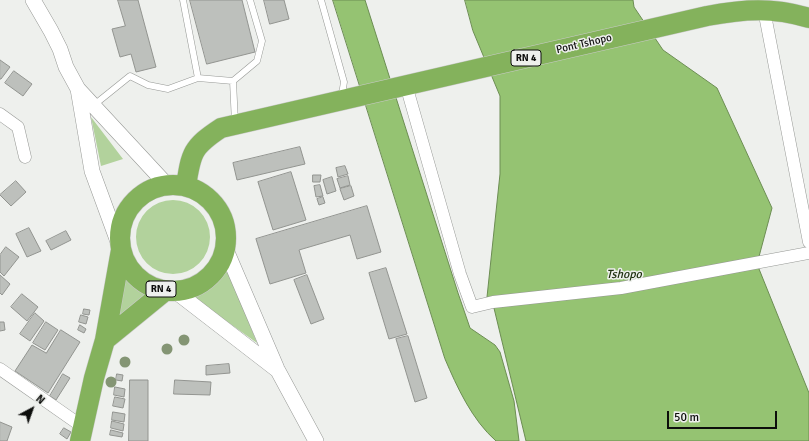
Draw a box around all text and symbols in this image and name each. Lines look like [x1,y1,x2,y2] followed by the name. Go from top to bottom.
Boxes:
[555,31,613,57] street label: Pont Tshopo
[511,50,541,66] road number: RN 4
[606,268,642,282] water label: Tshopo
[146,281,176,297] road number: RN 4
[12,389,52,429] north arrow
[33,392,47,407] text: N
[669,403,779,429] scale bar
[674,410,699,425] text: 50 m

